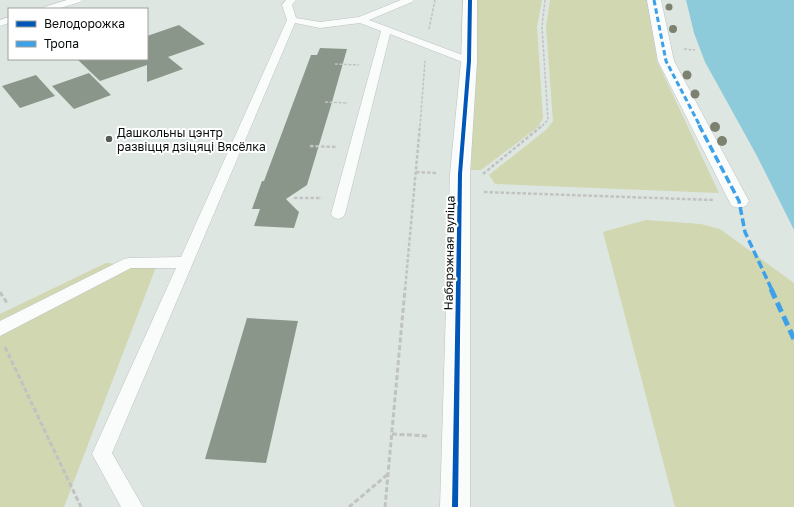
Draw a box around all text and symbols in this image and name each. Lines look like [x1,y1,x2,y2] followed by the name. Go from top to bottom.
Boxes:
[8,8,148,60] legend
[44,16,125,31] text: Велодорожка
[44,36,79,51] text: Тропа
[117,125,266,154] place label: Дашкольны цэнтр развіцця дзіцяці Вясёлка
[104,134,114,144] marker: Дашкольны цэнтр развіцця дзіцяці Вясёлка
[441,196,457,310] street label: Набярэжная вуліца

